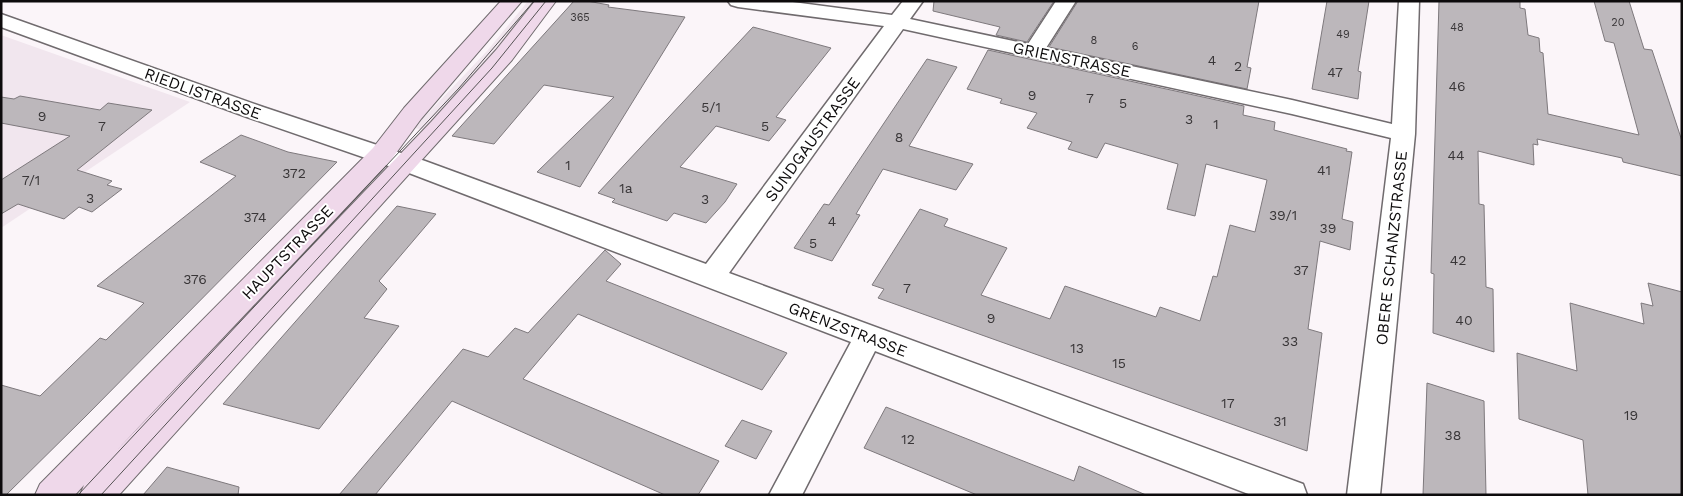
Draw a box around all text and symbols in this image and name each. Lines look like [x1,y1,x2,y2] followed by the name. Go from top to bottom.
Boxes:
[570,11,590,24] house number: 365
[1611,16,1625,29] house number: 20
[1450,21,1464,34] house number: 48
[1336,28,1350,41] house number: 49
[1091,34,1098,47] house number: 8
[1011,38,1133,81] street label: GRIENSTRASSE
[1132,40,1139,53] house number: 6
[1208,52,1216,68] house number: 4
[1234,58,1242,74] house number: 2
[142,64,264,123] street label: RIEDLISTRASSE
[1327,64,1343,80] house number: 47
[761,73,864,205] street label: SUNDGAUSTRASSE
[1448,78,1466,94] house number: 46
[1028,87,1036,103] house number: 9
[1086,90,1094,106] house number: 7
[1119,95,1127,111] house number: 5
[701,99,721,115] house number: 5/1
[38,108,46,124] house number: 9
[1185,111,1193,127] house number: 3
[1213,116,1219,132] house number: 1
[98,118,106,134] house number: 7
[761,118,769,134] house number: 5
[895,129,903,145] house number: 8
[1447,147,1465,163] house number: 44
[1372,150,1411,346] street label: OBERE SCHANZSTRASSE
[565,157,571,173] house number: 1
[1317,162,1331,178] house number: 41
[282,165,306,181] house number: 372
[22,172,40,188] house number: 7/1
[619,180,633,196] house number: 1a
[86,190,94,206] house number: 3
[701,191,709,207] house number: 3
[238,201,337,303] street label: HAUPTSTRASSE
[1269,207,1297,223] house number: 39/1
[243,209,267,225] house number: 374
[828,213,836,229] house number: 4
[1320,220,1336,236] house number: 39
[809,235,817,251] house number: 5
[1450,252,1466,268] house number: 42
[1293,262,1309,278] house number: 37
[183,271,207,287] house number: 376
[903,280,911,296] house number: 7
[786,298,910,361] street label: GRENZSTRASSE
[987,310,995,326] house number: 9
[1455,312,1473,328] house number: 40
[1282,333,1298,349] house number: 33
[1070,340,1084,356] house number: 13
[1112,355,1126,371] house number: 15
[1221,395,1235,411] house number: 17
[1624,407,1638,423] house number: 19
[1273,413,1287,429] house number: 31
[1445,427,1461,443] house number: 38
[901,431,915,447] house number: 12

